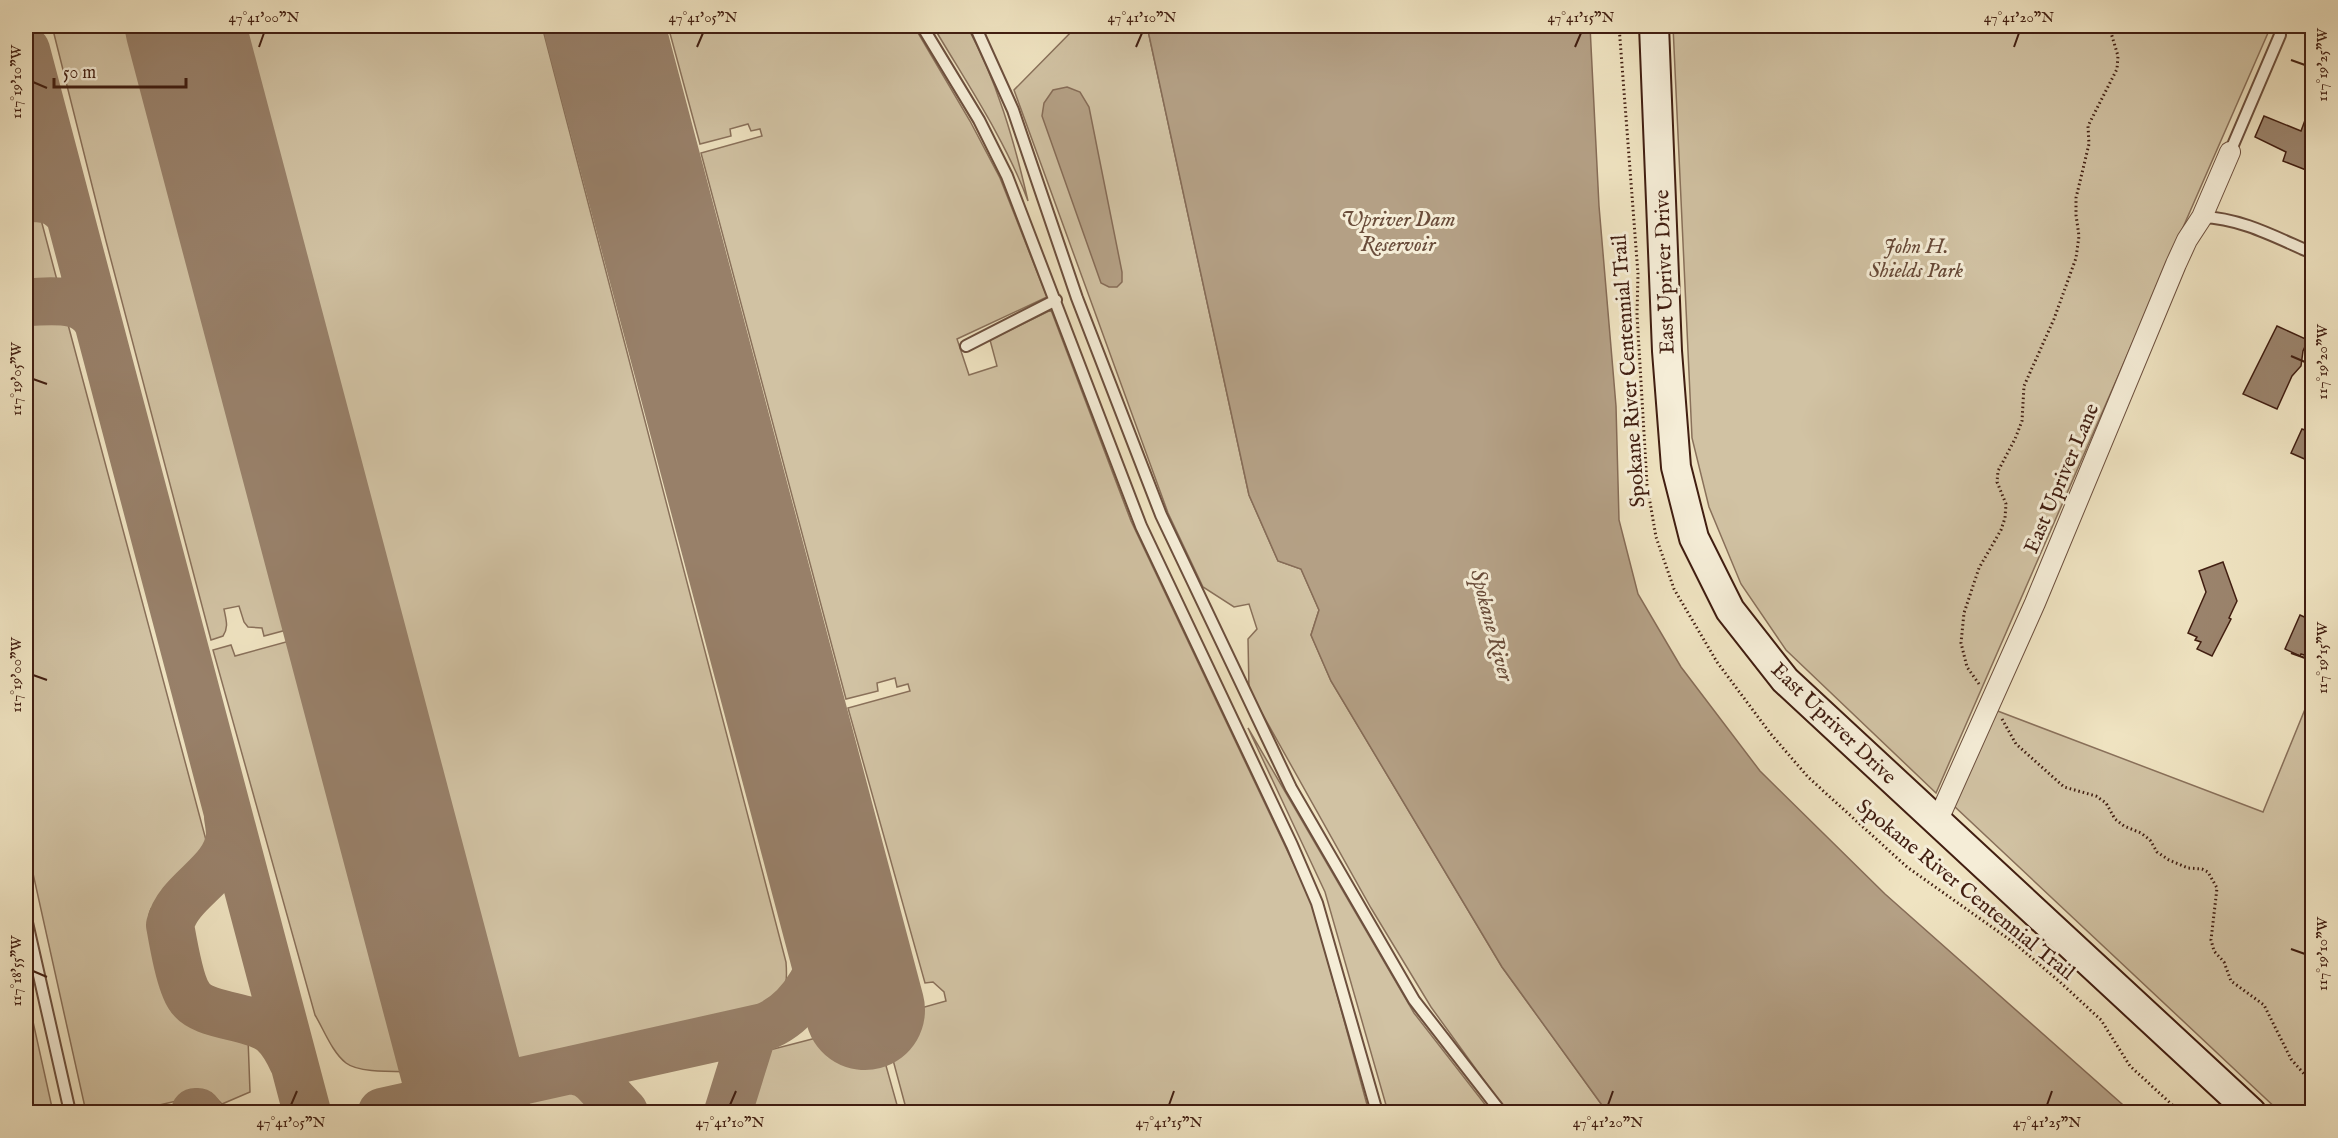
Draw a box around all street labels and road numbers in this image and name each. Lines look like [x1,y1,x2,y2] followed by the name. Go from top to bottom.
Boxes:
[1649,189,1682,355] street label: East Upriver Drive
[1606,233,1653,508] street label: Spokane River Centennial Trail
[2019,399,2106,558] street label: East Upriver Lane
[1764,657,1902,791] street label: East Upriver Drive
[1850,794,2080,987] street label: Spokane River Centennial Trail

